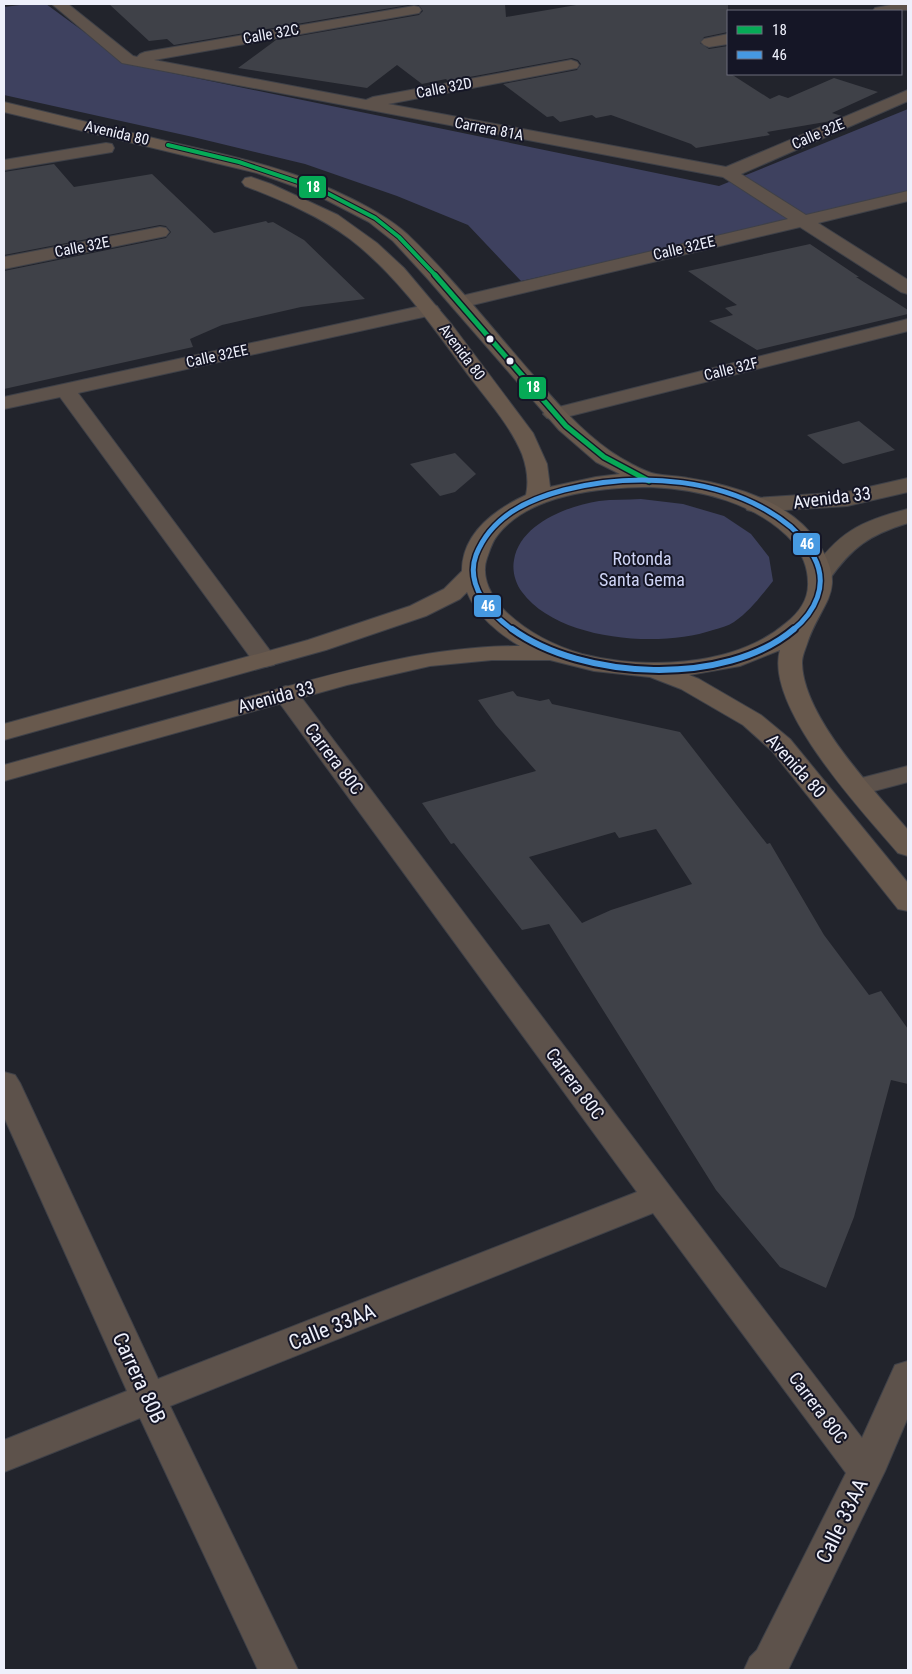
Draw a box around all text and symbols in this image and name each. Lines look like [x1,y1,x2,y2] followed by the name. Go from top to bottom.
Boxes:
[727,10,902,75] legend
[242,20,300,48] street label: Calle 32C
[772,21,787,39] text: 18
[772,46,787,64] text: 46
[415,74,473,102] street label: Calle 32D
[453,113,525,145] street label: Carrera 81A
[789,115,847,153] street label: Calle 32E
[83,117,151,149] street label: Avenida 80
[298,175,327,199] line badge: 18
[306,179,320,195] text: 18
[651,232,717,264] street label: Calle 32EE
[53,233,111,261] street label: Calle 32E
[435,321,489,383] street label: Avenida 80
[485,334,495,344] unlabelled marker
[184,341,250,371] street label: Calle 32EE
[702,354,760,384] street label: Calle 32F
[505,356,515,366] unlabelled marker
[518,376,547,400] line badge: 18
[526,379,540,395] text: 18
[792,482,872,513] street label: Avenida 33
[792,532,821,556] line badge: 46
[800,536,814,552] text: 46
[599,548,685,590] park label: Rotonda Santa Gema
[473,594,502,618] line badge: 46
[481,598,495,614] text: 46
[235,676,316,717] street label: Avenida 33
[301,719,368,799] street label: Carrera 80C
[762,730,830,802] street label: Avenida 80
[542,1044,609,1124] street label: Carrera 80C
[285,1299,379,1355] street label: Calle 33AA
[108,1329,170,1427] street label: Carrera 80B
[785,1368,852,1448] street label: Carrera 80C
[811,1475,873,1567] street label: Calle 33AA

